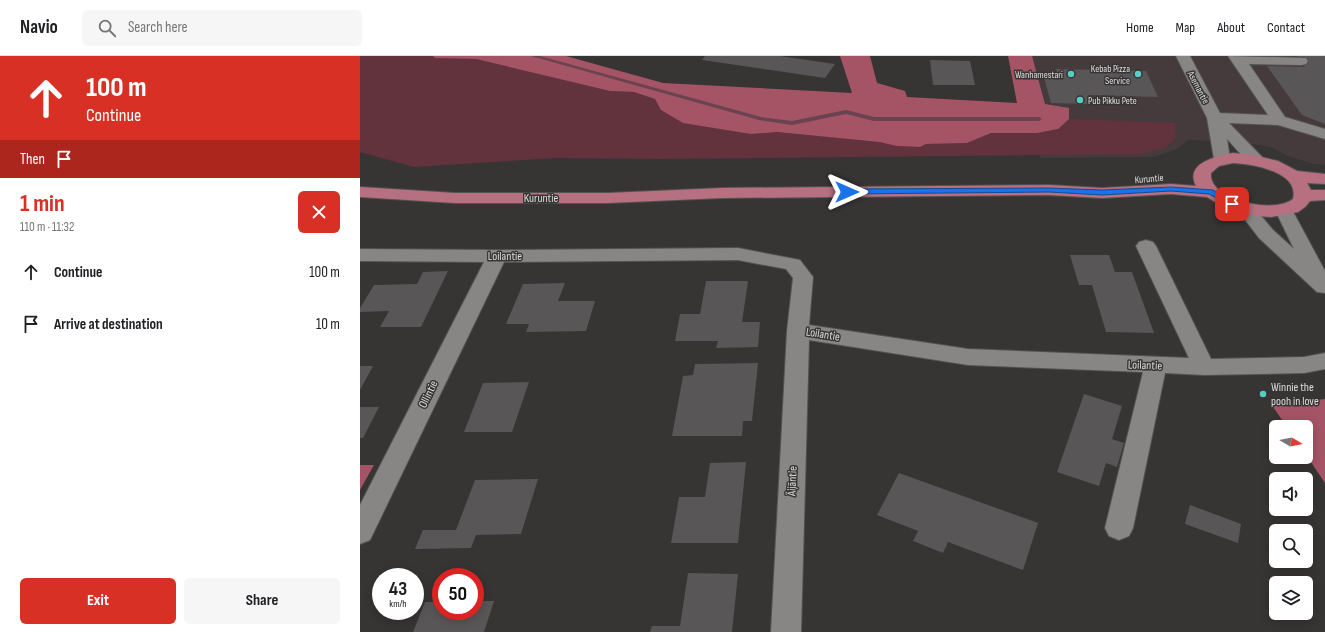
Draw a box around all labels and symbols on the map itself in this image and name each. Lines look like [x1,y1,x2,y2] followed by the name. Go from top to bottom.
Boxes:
[1091,63,1130,87] place label: Kebab Pizza Service
[1184,68,1212,106] street label: Asemantie
[1015,69,1063,81] place label: Wanhamestari
[1066,69,1076,79] marker: Wanhamestari
[1133,69,1143,79] marker: Kebab Pizza Service
[1075,95,1085,105] marker: Pub Pikku Pete
[1088,95,1137,107] place label: Pub Pikku Pete
[826,171,868,213] position arrow
[1134,172,1164,186] street label: Kuruntie
[1215,187,1249,221] pin
[524,191,559,206] street label: Kuruntie
[488,249,522,264] street label: Loilantie
[805,324,841,345] street label: Loilantie
[1128,357,1163,374] street label: Loilantie
[415,378,442,410] street label: Ollintie
[1271,380,1319,409] place label: Winnie the pooh in love
[1258,389,1268,399] marker: Winnie the pooh in love
[1269,420,1313,464] north arrow
[784,465,801,497] street label: Äijäntie
[432,568,484,620] speed limit sign: 50

